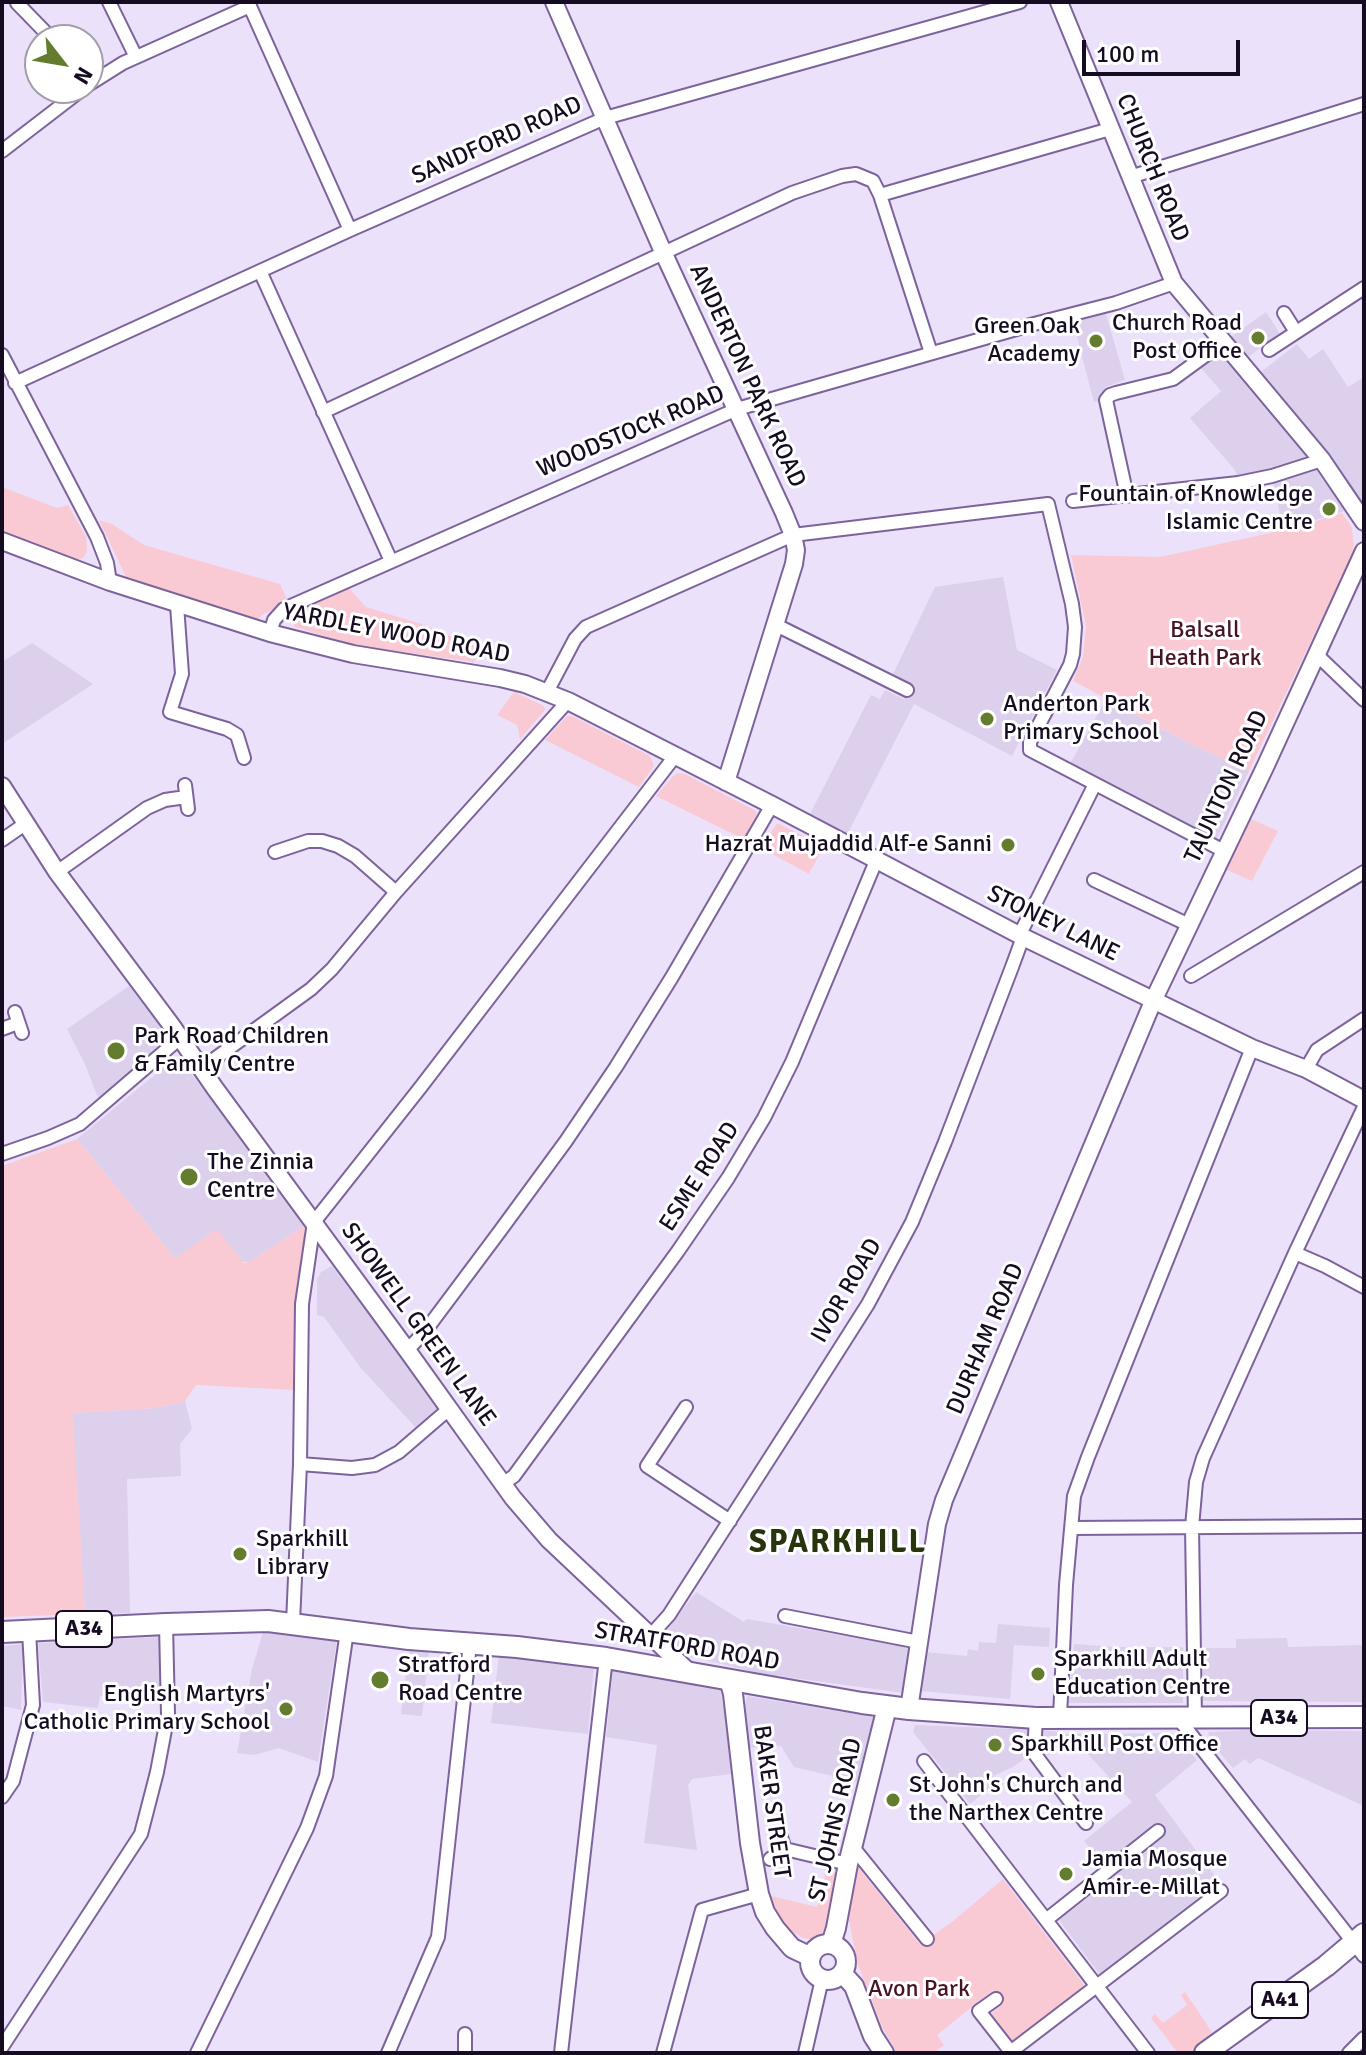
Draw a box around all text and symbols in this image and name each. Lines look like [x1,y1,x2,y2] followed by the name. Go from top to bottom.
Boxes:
[24,24,104,104] north arrow
[1086,24,1244,74] scale bar
[1096,39,1159,69] text: 100 m
[68,62,99,89] text: N
[1109,90,1195,246] street label: CHURCH ROAD
[408,91,586,191] street label: SANDFORD ROAD
[683,260,811,492] street label: ANDERTON PARK ROAD
[1112,310,1242,366] place label: Church Road Post Office
[974,313,1080,369] place label: Green Oak Academy
[1249,329,1267,347] marker: Church Road Post Office
[1087,332,1105,350] marker: Green Oak Academy
[533,380,729,484] street label: WOODSTOCK ROAD
[1078,481,1313,537] place label: Fountain of Knowledge Islamic Centre
[1320,500,1338,518] marker: Fountain of Knowledge Islamic Centre
[280,598,512,670] street label: YARDLEY WOOD ROAD
[1149,617,1261,673] park label: Balsall Heath Park
[1003,691,1159,747] place label: Anderton Park Primary School
[1179,706,1275,868] street label: TAUNTON ROAD
[978,710,996,728] marker: Anderton Park Primary School
[704,831,992,859] place label: Hazrat Mujaddid Alf-e Sanni
[999,836,1017,854] marker: Hazrat Mujaddid Alf-e Sanni
[982,880,1124,968] street label: STONEY LANE
[134,1023,329,1079] place label: Park Road Children & Family Centre
[105,1040,127,1062] marker: Park Road Children & Family Centre
[654,1117,746,1237] street label: ESME ROAD
[207,1149,314,1205] place label: The Zinnia Centre
[178,1166,200,1188] marker: The Zinnia Centre
[334,1218,502,1432] street label: SHOWELL GREEN LANE
[806,1234,888,1348] street label: IVOR ROAD
[941,1259,1031,1419] street label: DURHAM ROAD
[749,1525,927,1563] district label: SPARKHILL
[256,1526,348,1582] place label: Sparkhill Library
[231,1545,249,1563] marker: Sparkhill Library
[56,1611,112,1647] road number: A34
[592,1617,782,1677] street label: STRATFORD ROAD
[1054,1646,1230,1702] place label: Sparkhill Adult Education Centre
[398,1652,523,1708] place label: Stratford Road Centre
[1029,1665,1047,1683] marker: Sparkhill Adult Education Centre
[369,1669,391,1691] marker: Stratford Road Centre
[24,1681,270,1737] place label: English Martyrs' Catholic Primary School
[277,1700,295,1718] marker: English Martyrs' Catholic Primary School
[1251,1700,1307,1736] road number: A34
[746,1723,796,1881] street label: BAKER STREET
[1011,1731,1219,1759] place label: Sparkhill Post Office
[803,1735,869,1905] street label: ST JOHNS ROAD
[986,1736,1004,1754] marker: Sparkhill Post Office
[909,1772,1123,1828] place label: St John's Church and the Narthex Centre
[884,1791,902,1809] marker: St John's Church and the Narthex Centre
[1082,1846,1228,1902] place label: Jamia Mosque Amir-e-Millat
[1057,1865,1075,1883] marker: Jamia Mosque Amir-e-Millat
[868,1976,970,2004] park label: Avon Park
[1252,1982,1308,2018] road number: A41

